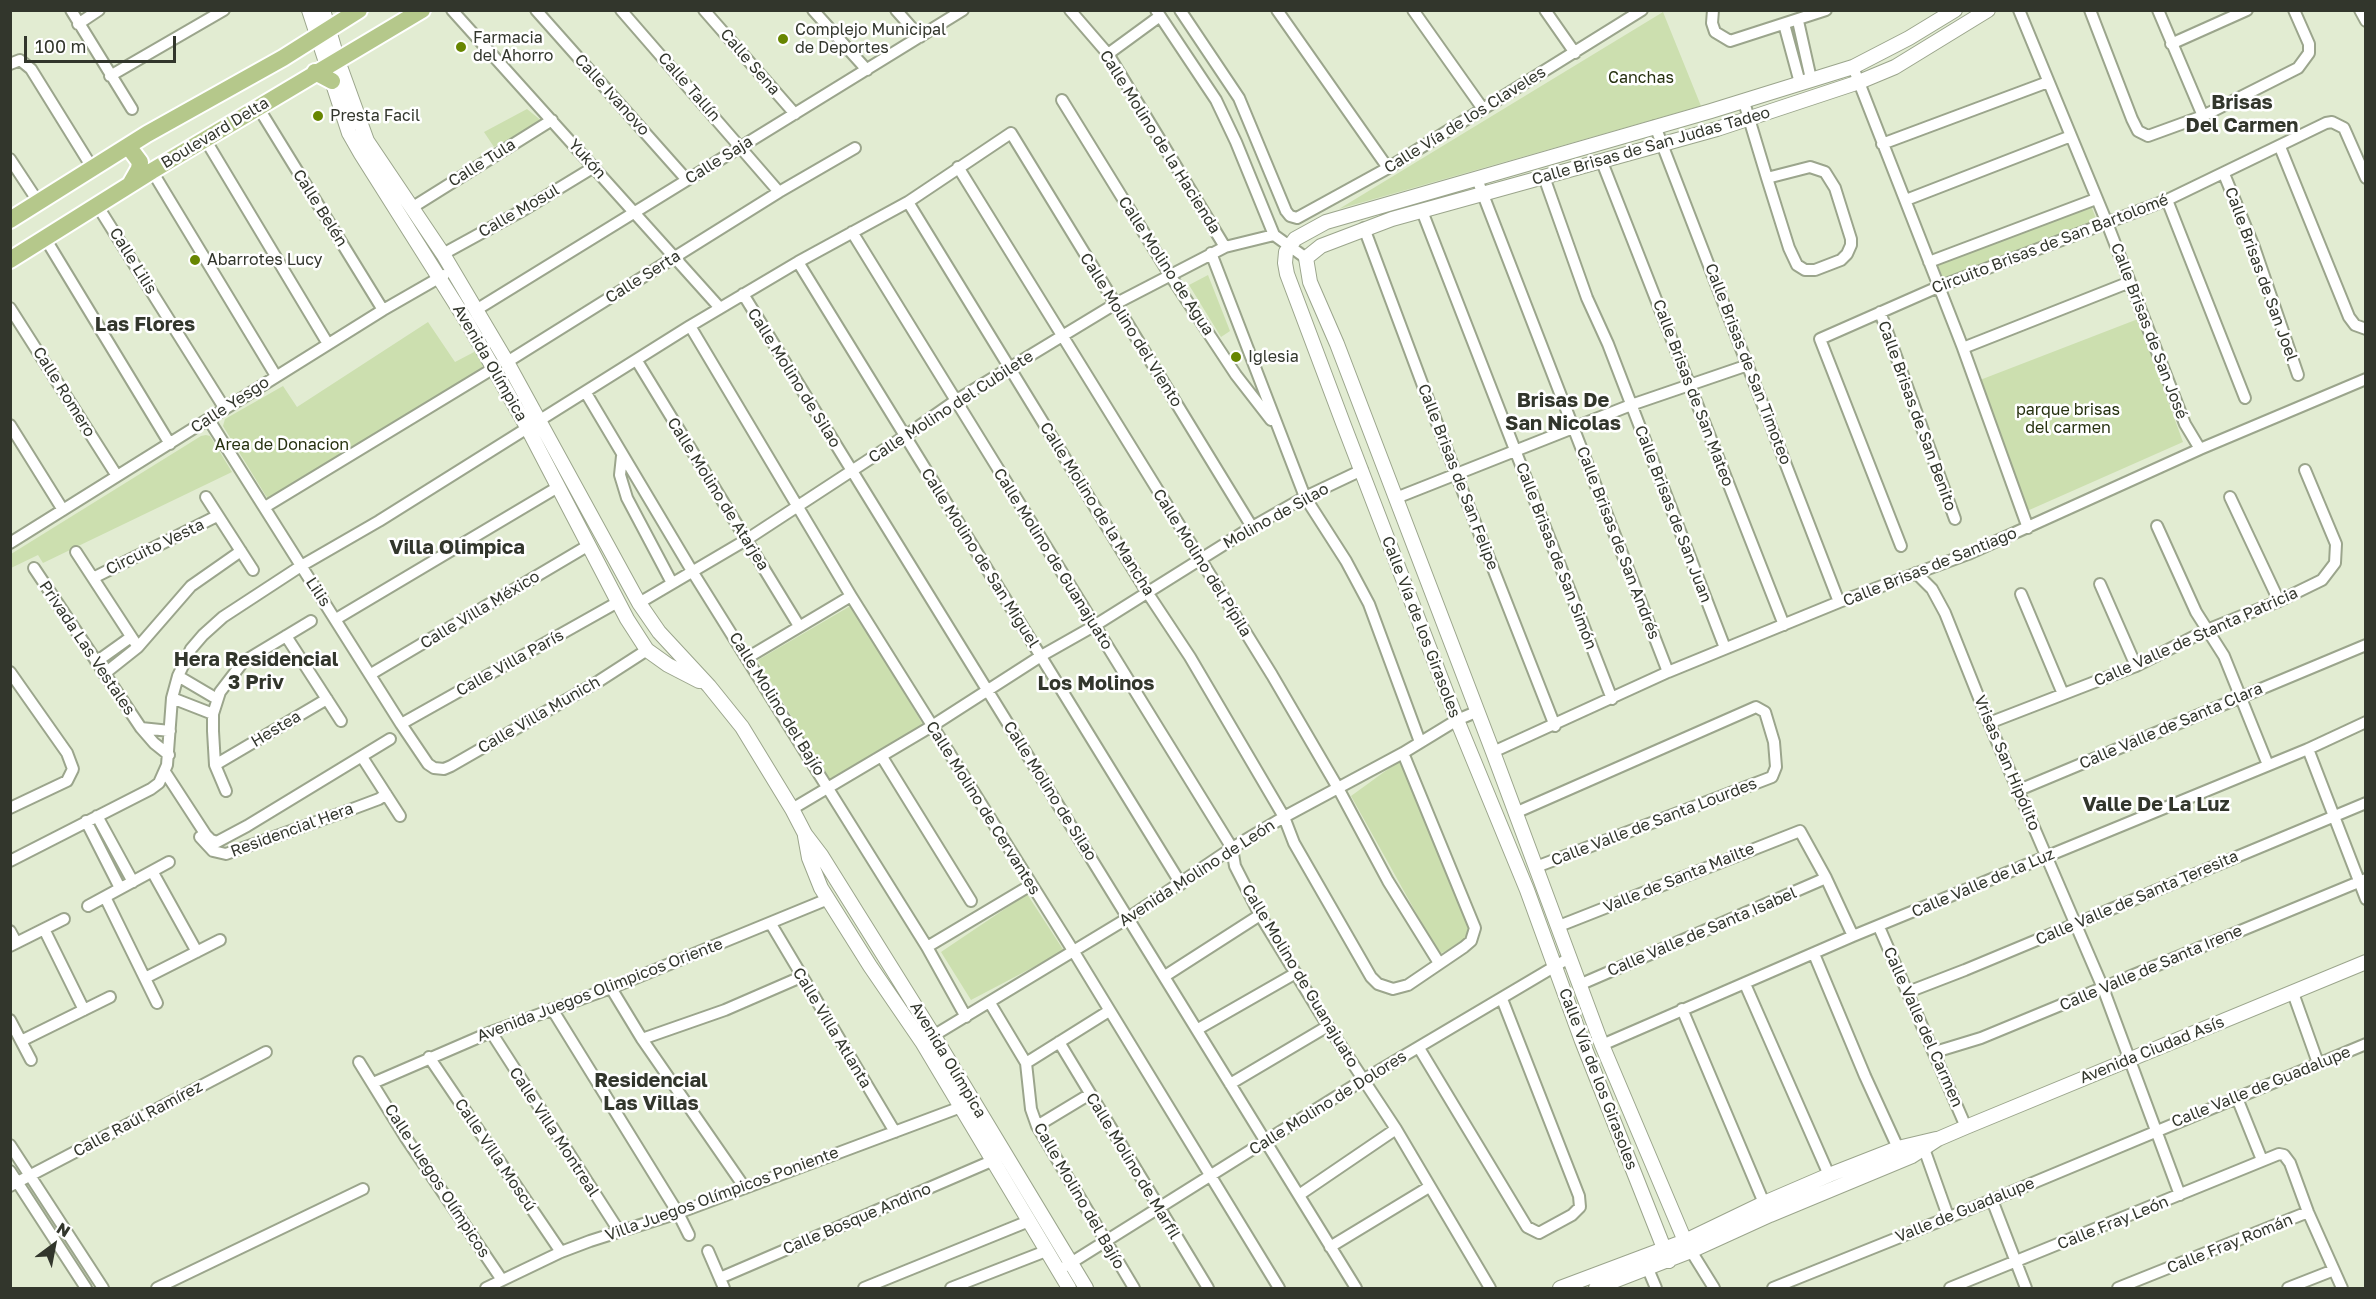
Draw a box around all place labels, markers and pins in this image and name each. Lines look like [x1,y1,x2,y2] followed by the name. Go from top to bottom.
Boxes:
[795,20,946,58] place label: Complejo Municipal de Deportes
[473,28,553,66] place label: Farmacia del Ahorro
[776,32,790,46] marker: Complejo Municipal de Deportes
[454,40,468,54] marker: Farmacia del Ahorro
[330,106,420,126] place label: Presta Facil
[311,109,325,123] marker: Presta Facil
[207,250,323,270] place label: Abarrotes Lucy
[188,253,202,267] marker: Abarrotes Lucy
[1248,347,1299,367] place label: Iglesia
[1229,350,1243,364] marker: Iglesia

